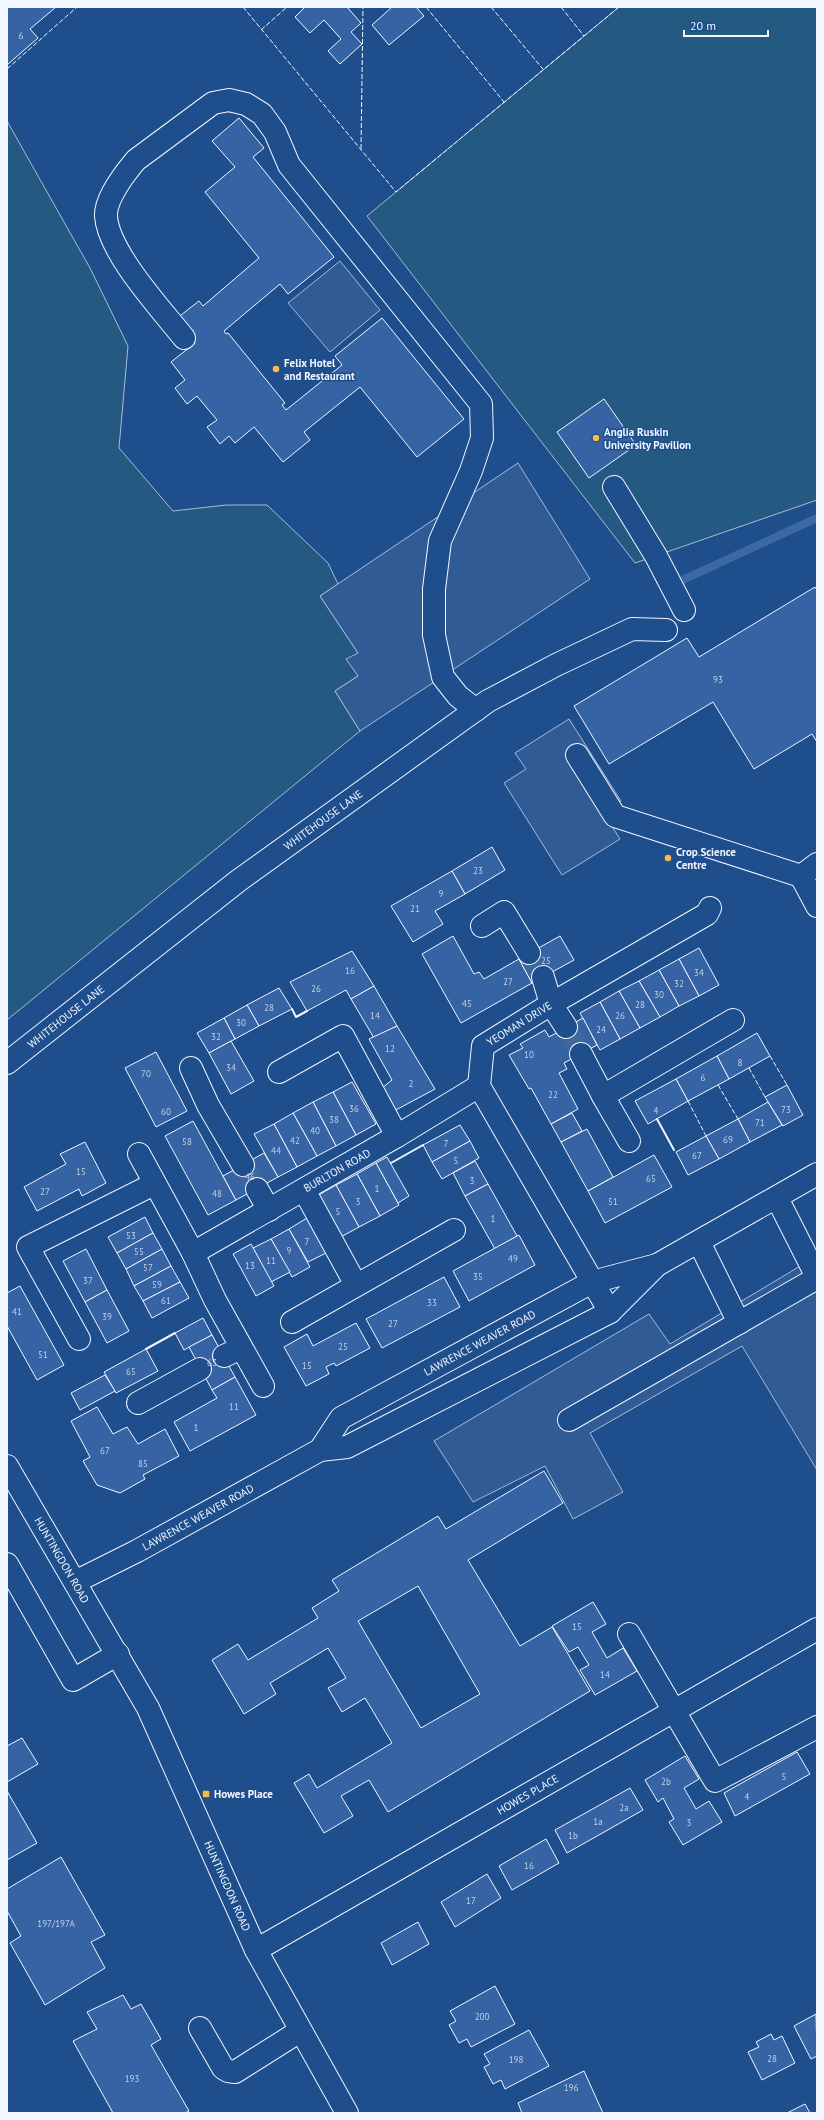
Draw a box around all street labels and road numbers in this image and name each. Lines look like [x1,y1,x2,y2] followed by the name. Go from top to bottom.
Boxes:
[281,786,365,853] street label: WHITEHOUSE LANE
[25,982,107,1051] street label: WHITEHOUSE LANE
[484,998,555,1049] street label: YEOMAN DRIVE
[301,1146,373,1195] street label: BURLTON ROAD
[421,1307,538,1379] street label: LAWRENCE WEAVER ROAD
[140,1481,256,1554] street label: LAWRENCE WEAVER ROAD
[31,1515,92,1606] street label: HUNTINGDON ROAD
[494,1771,561,1818] street label: HOWES PLACE
[201,1839,254,1933] street label: HUNTINGDON ROAD

